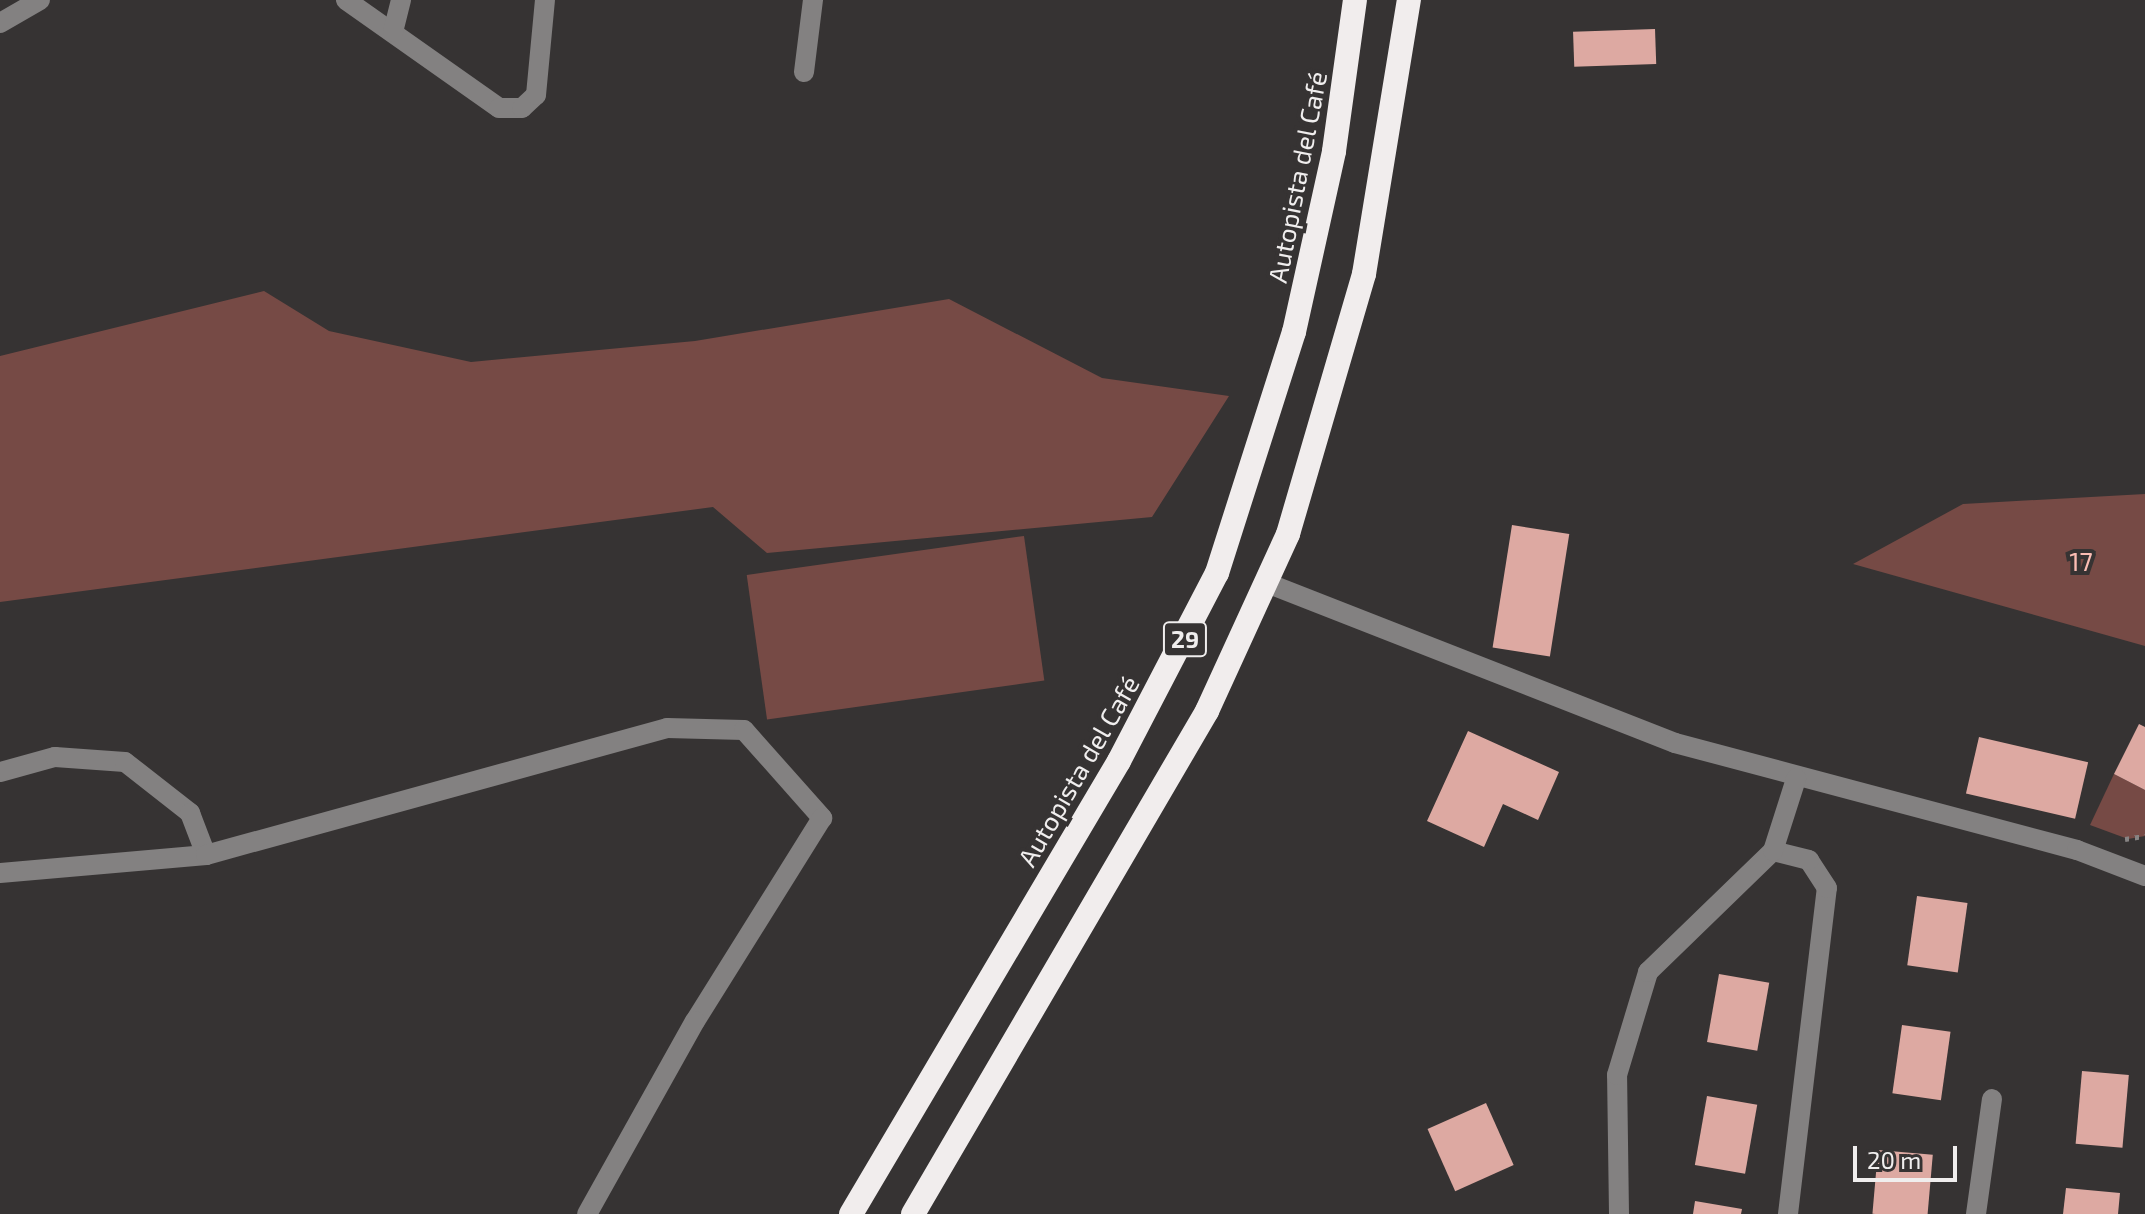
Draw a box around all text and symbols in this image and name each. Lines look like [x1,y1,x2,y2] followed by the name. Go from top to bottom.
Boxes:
[1261,68,1333,286] street label: Autopista del Café
[2069,545,2093,577] park label: 17
[1161,619,1209,659] road number: 29
[1011,670,1145,872] street label: Autopista del Café
[1857,1130,1961,1180] scale bar
[1867,1145,1921,1174] text: 20 m

